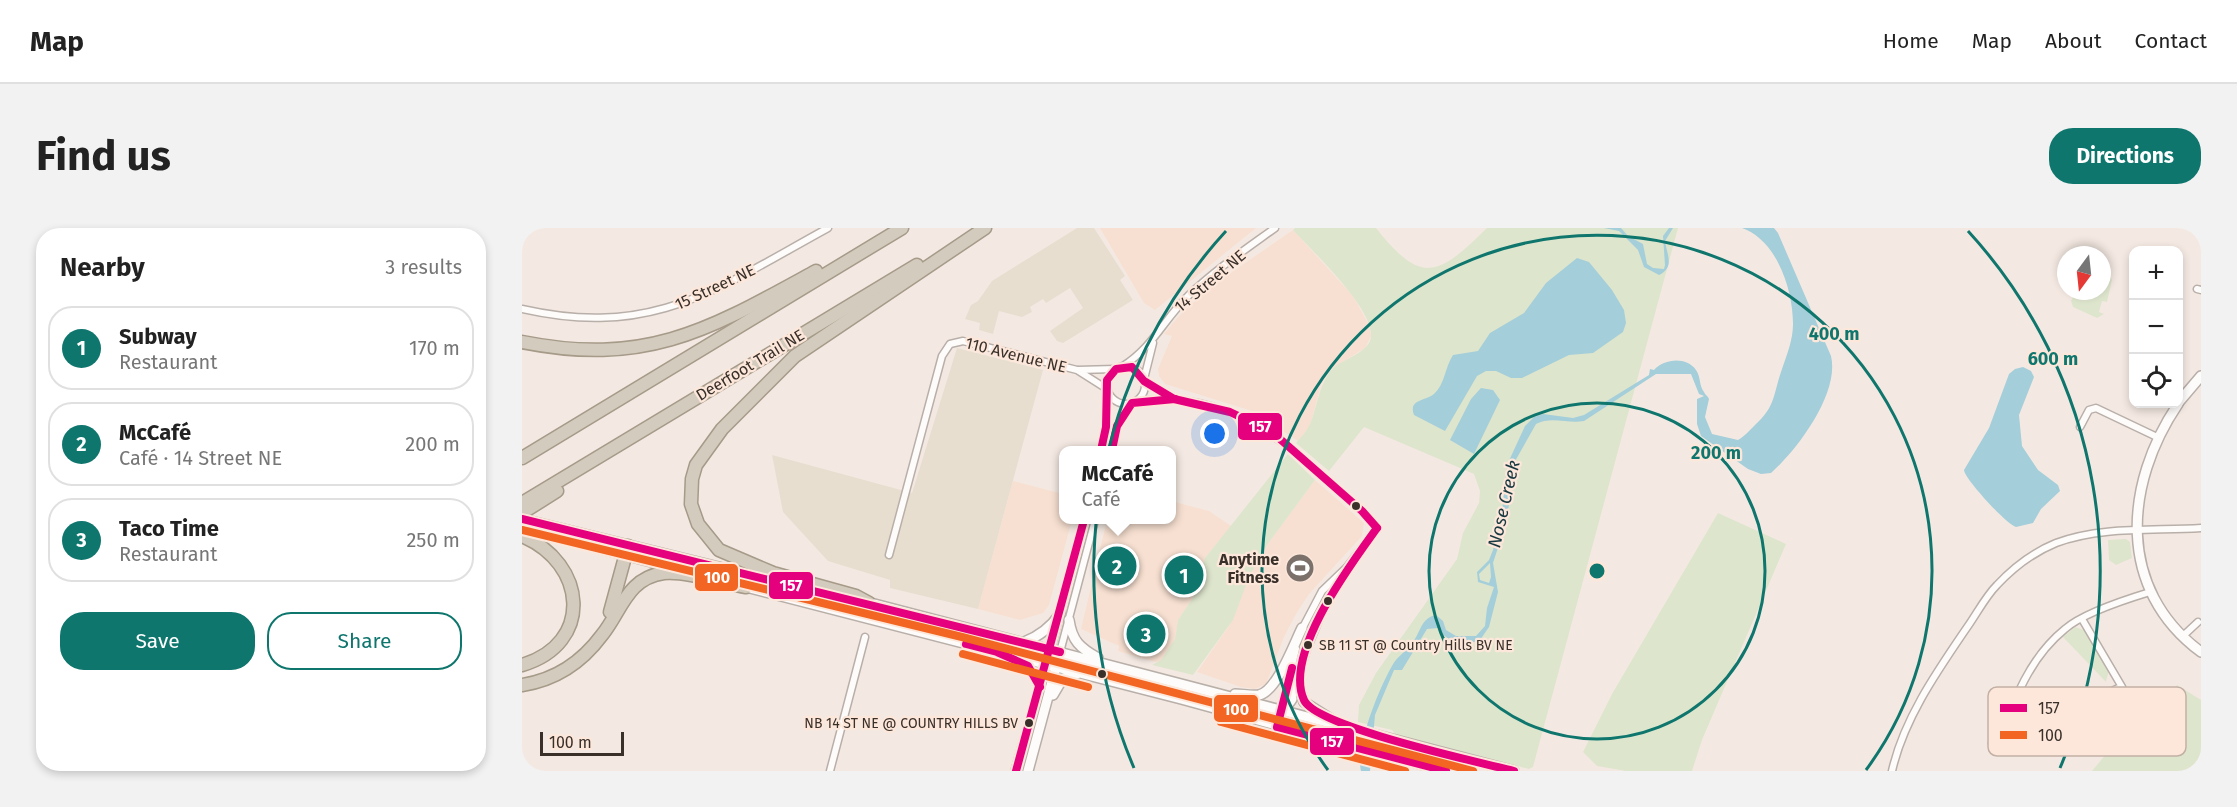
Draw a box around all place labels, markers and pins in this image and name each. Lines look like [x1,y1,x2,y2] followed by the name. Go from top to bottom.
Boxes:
[1350,500,1362,512] unlabelled marker
[1098,544,1136,588] pin: 2
[1218,550,1279,587] place label: Anytime Fitness
[1164,552,1204,598] pin: 1
[1284,552,1316,584] sports icon: Anytime Fitness
[1587,561,1607,581] centre of rings
[1322,595,1334,607] unlabelled marker
[1126,612,1166,656] pin: 3
[1319,637,1513,654] place label: SB 11 ST @ Country Hills BV NE
[1302,639,1314,651] marker: SB 11 ST @ Country Hills BV NE
[1096,668,1108,680] unlabelled marker
[804,715,1018,732] place label: NB 14 ST NE @ COUNTRY HILLS BV
[1023,717,1035,729] marker: NB 14 ST NE @ COUNTRY HILLS BV

